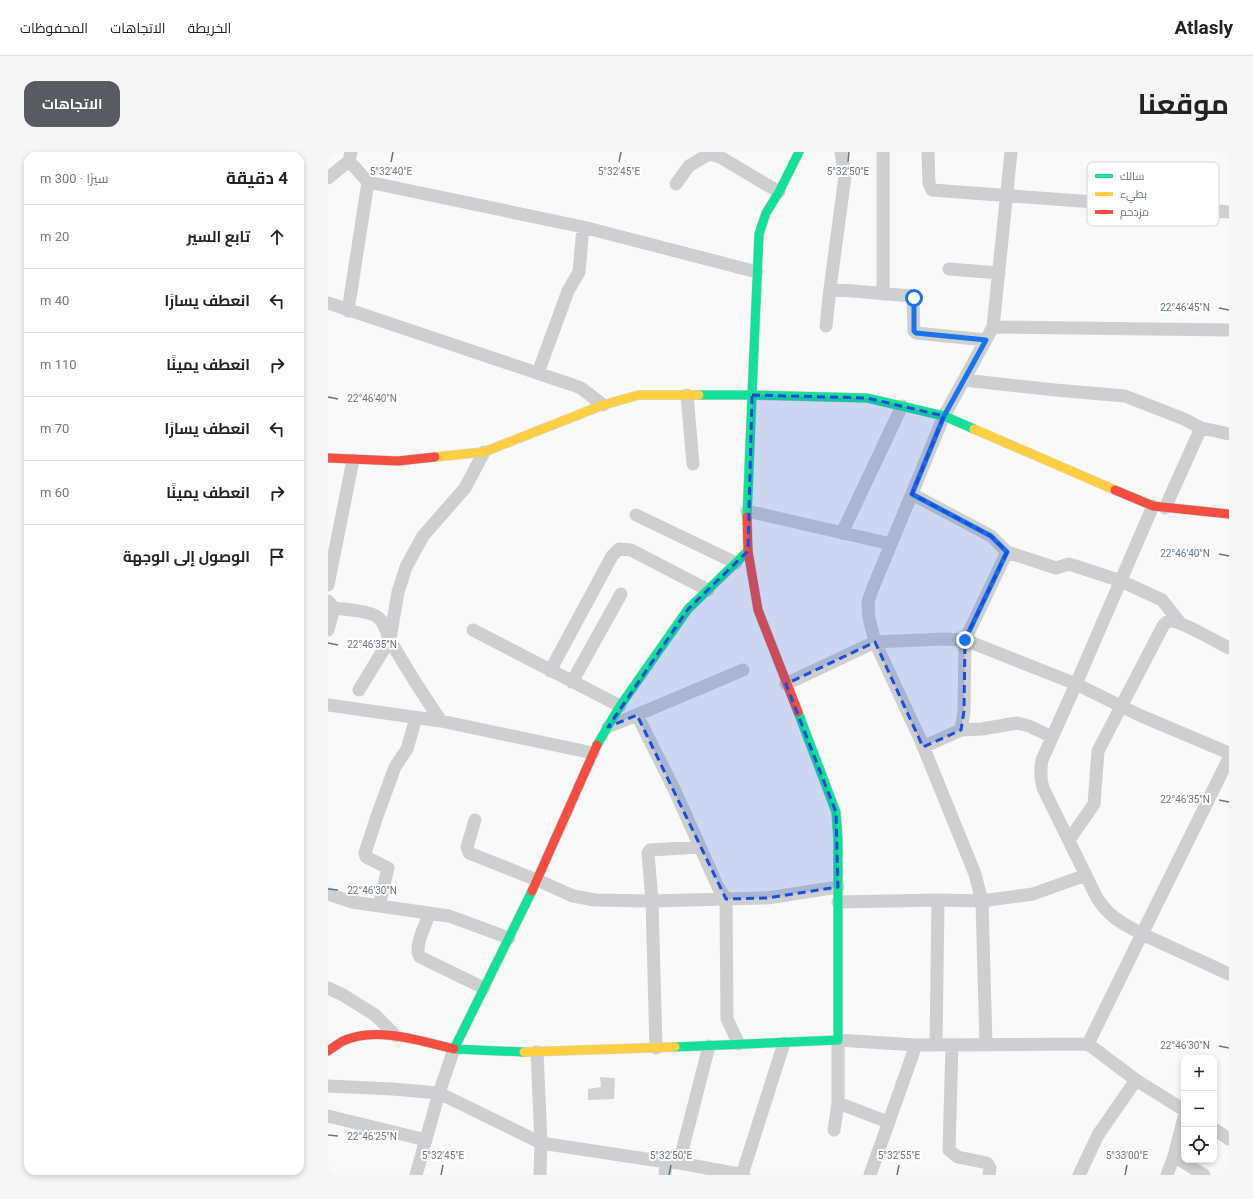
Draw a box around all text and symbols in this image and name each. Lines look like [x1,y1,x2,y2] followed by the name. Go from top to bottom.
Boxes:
[1174,16,1233,39] text: Atlasly
[20,20,88,36] text: المحفوظات
[110,20,166,36] text: الاتجاهات
[188,20,231,36] text: الخريطة
[24,81,120,127] button: الاتجاهات
[1138,88,1229,121] text: موقعنا
[1087,162,1219,226] legend
[370,166,413,177] text: 5°32'40"E
[598,166,641,177] text: 5°32'45"E
[827,166,870,177] text: 5°32'50"E
[226,168,288,188] text: 4 دقيقة
[1120,170,1144,183] text: سالك
[40,171,108,186] text: سيرًا · 300 m
[1120,188,1147,203] text: بطيء
[1120,206,1149,220] text: مزدحم
[266,226,288,248] icon: ahead
[187,228,250,246] text: تابع السير
[40,229,69,244] text: 20 m
[905,289,923,307] route start
[266,290,288,312] icon: left
[164,292,250,310] text: انعطف يسارًا
[40,293,69,308] text: 40 m
[1160,302,1210,313] text: 22°46'45"N
[266,354,288,376] icon: right
[166,356,250,374] text: انعطف يمينًا
[40,357,77,372] text: 110 m
[347,393,397,404] text: 22°46'40"N
[266,418,288,440] icon: left
[164,420,250,438] text: انعطف يسارًا
[40,421,69,436] text: 70 m
[266,482,288,504] icon: right
[166,484,250,502] text: انعطف يمينًا
[40,485,69,500] text: 60 m
[266,546,288,568] icon: arrive
[123,548,250,566] text: الوصول إلى الوجهة
[1160,548,1210,559] text: 22°46'40"N
[956,631,974,649] route end
[347,639,397,650] text: 22°46'35"N
[1160,794,1210,805] text: 22°46'35"N
[347,885,397,896] text: 22°46'30"N
[1160,1040,1210,1051] text: 22°46'30"N
[1181,1055,1217,1163] map controls
[1181,1055,1217,1091] button: +
[1181,1091,1217,1127] button: −
[1181,1127,1217,1163] button: locate
[347,1131,397,1142] text: 22°46'25"N
[422,1150,465,1161] text: 5°32'45"E
[650,1150,693,1161] text: 5°32'50"E
[878,1150,921,1161] text: 5°32'55"E
[1106,1150,1149,1161] text: 5°33'00"E

